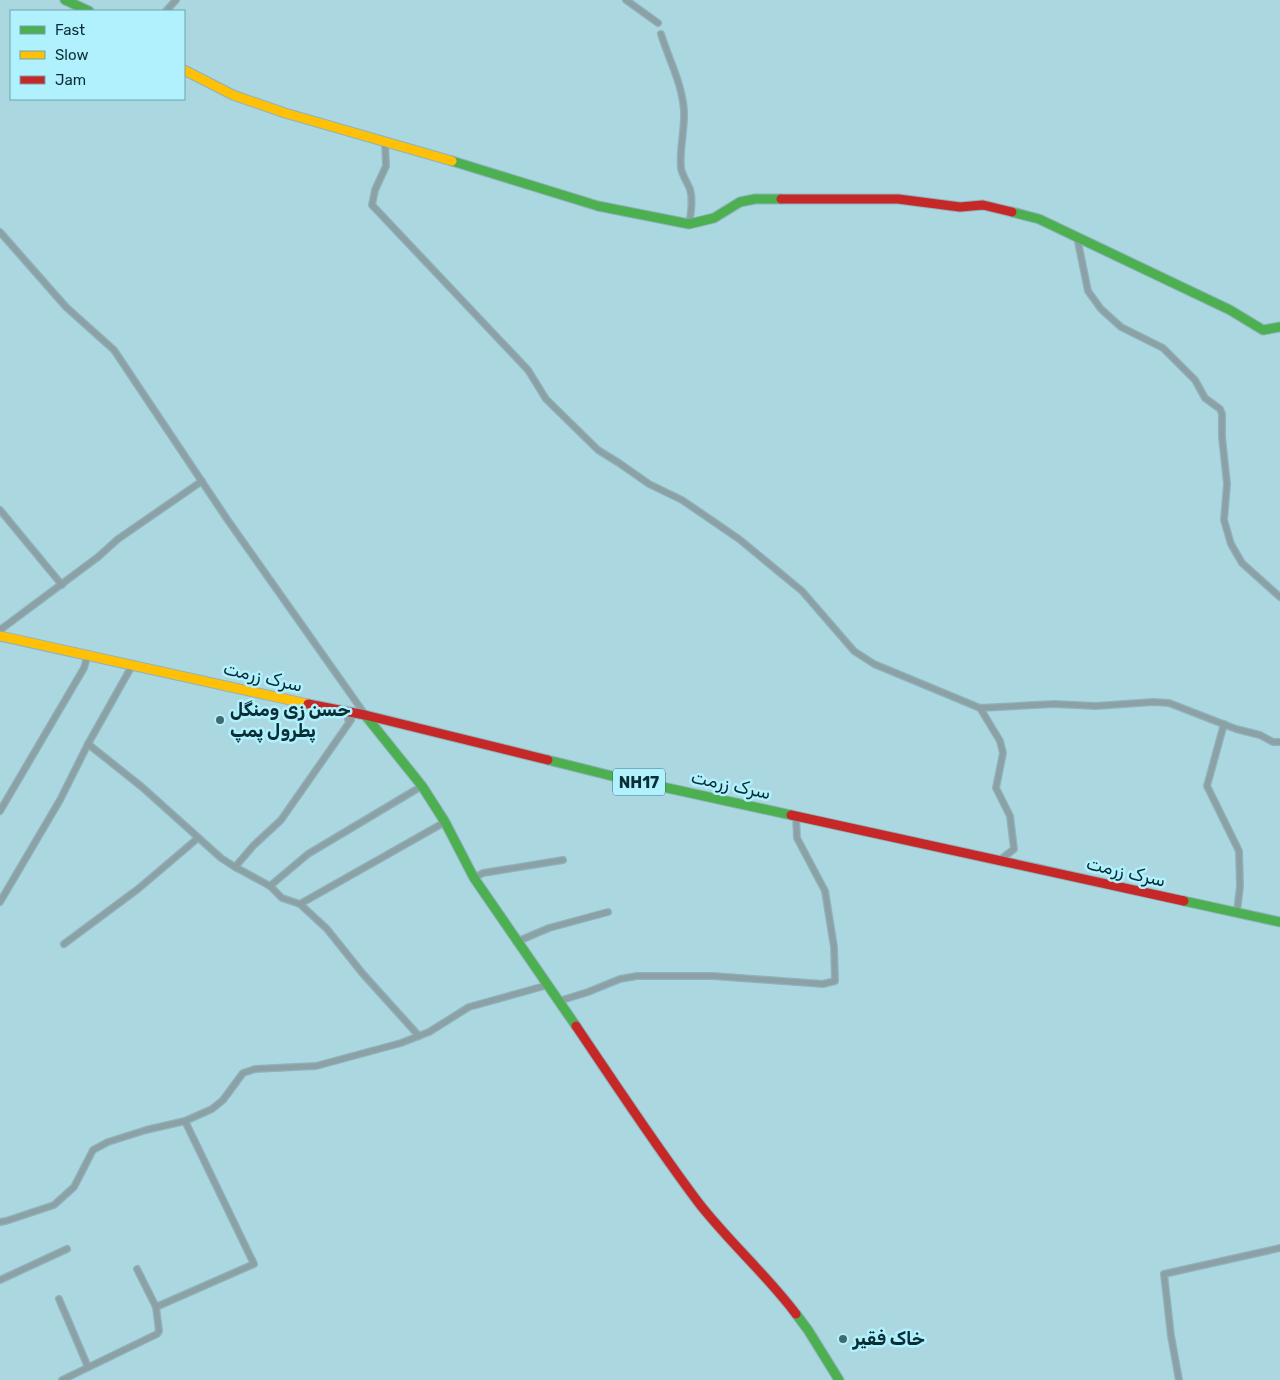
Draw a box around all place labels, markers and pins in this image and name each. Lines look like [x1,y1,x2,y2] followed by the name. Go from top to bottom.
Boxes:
[230,699,351,743] place label: حسن زی ومنگل پطرول پمپ
[214,714,226,726] marker: حسن زی ومنگل پطرول پمپ
[852,1328,925,1350] place label: خاک فقیر
[837,1333,849,1345] marker: خاک فقیر

